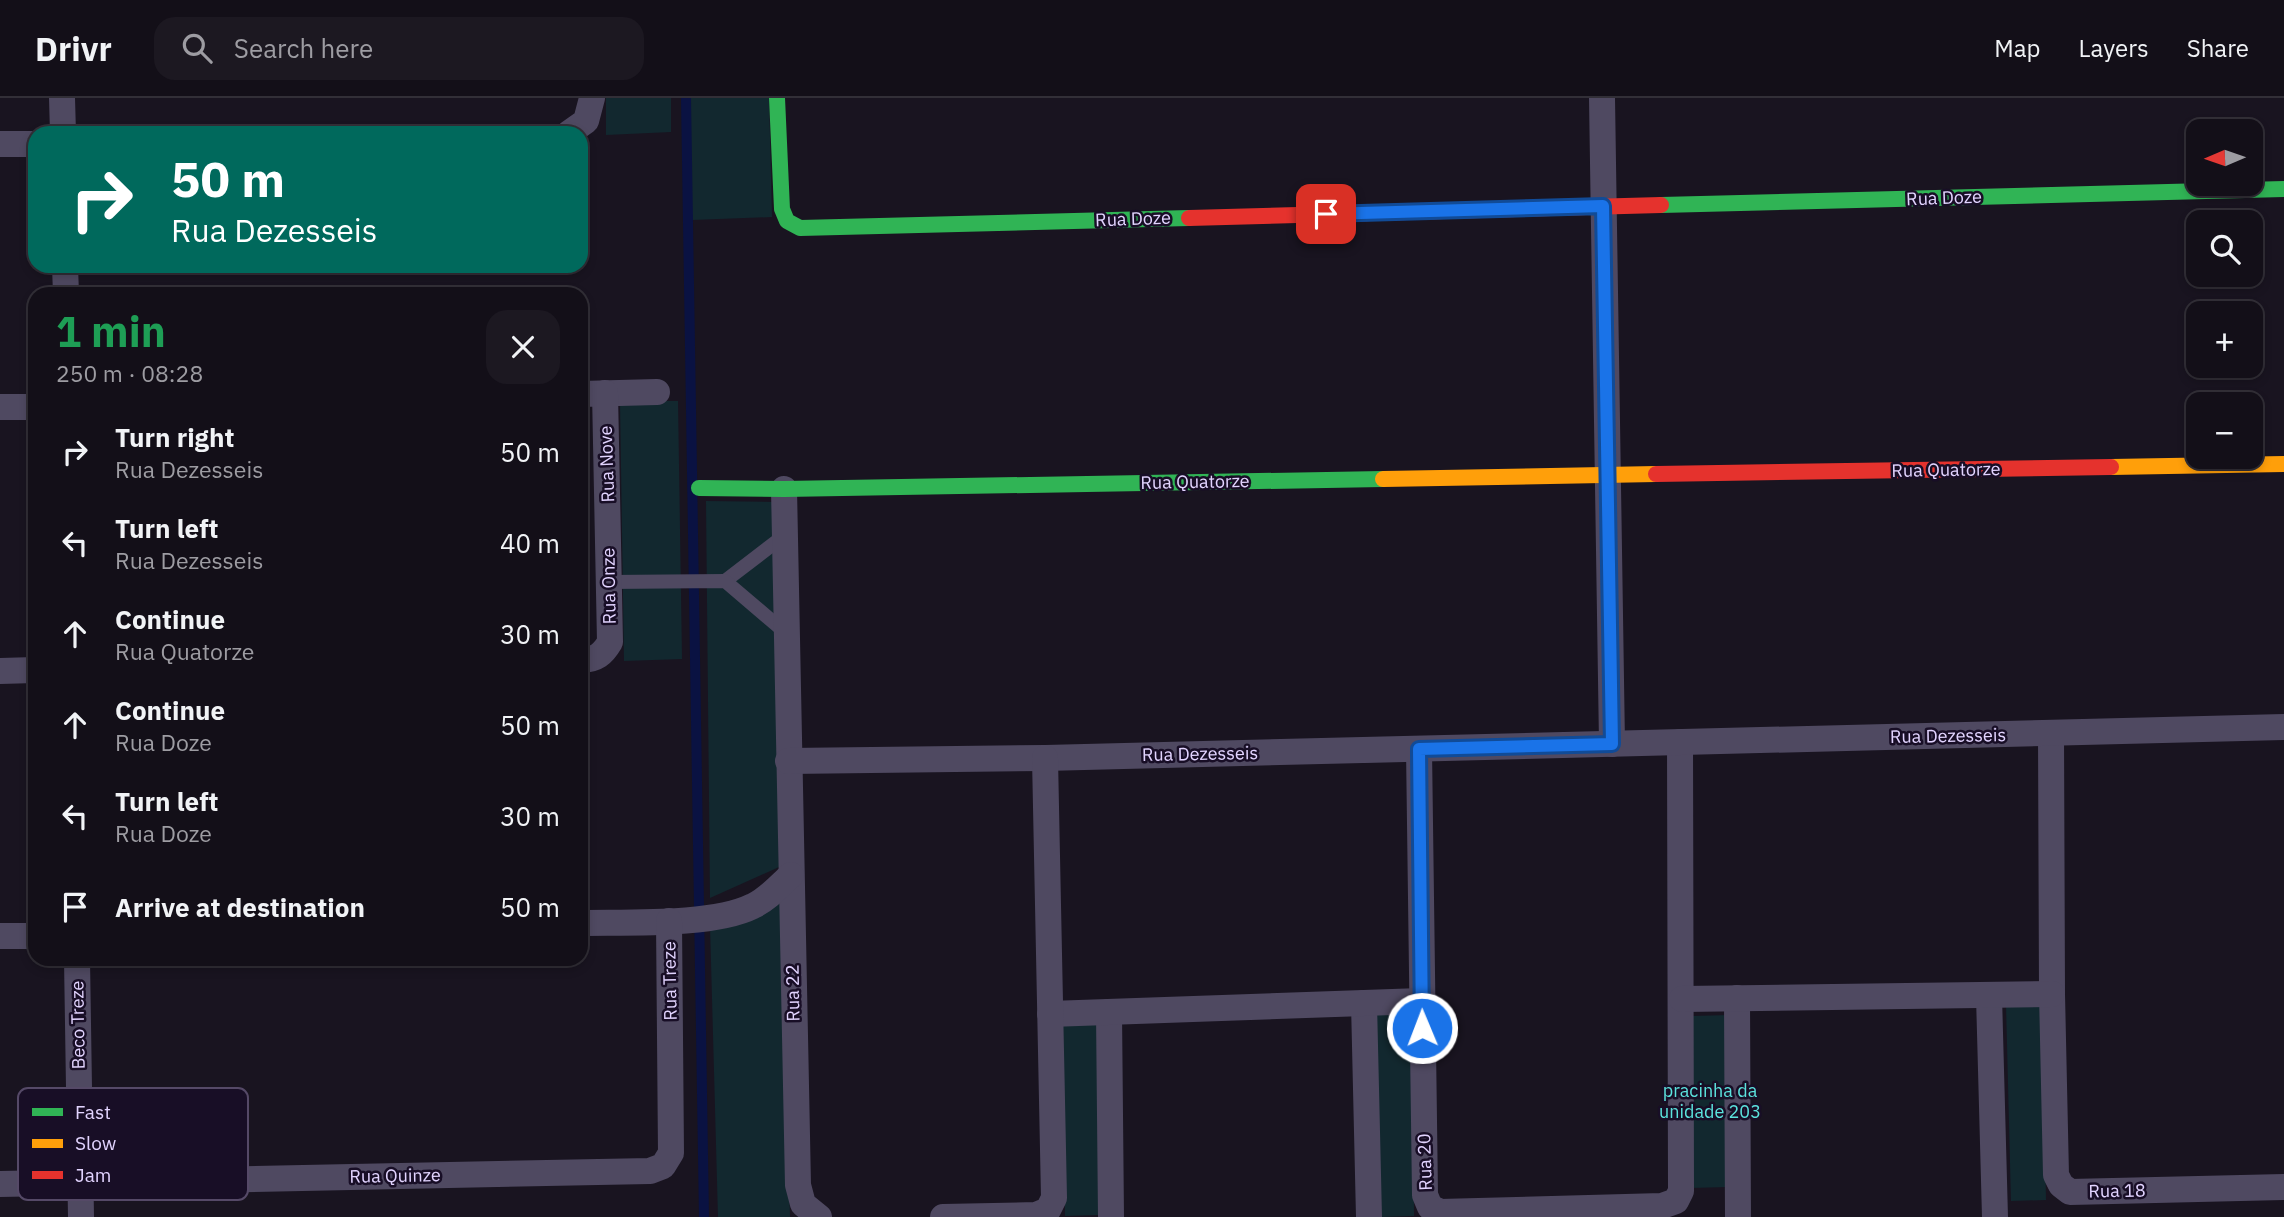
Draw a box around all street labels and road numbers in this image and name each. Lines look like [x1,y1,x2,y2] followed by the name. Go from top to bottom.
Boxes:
[1906,185,1982,210] street label: Rua Doze
[1095,206,1171,231] street label: Rua Doze
[594,425,619,503] street label: Rua Nove
[1891,457,2001,482] street label: Rua Quatorze
[1140,469,1250,494] street label: Rua Quatorze
[596,547,621,625] street label: Rua Onze
[1890,723,2006,748] street label: Rua Dezesseis
[1142,741,1258,766] street label: Rua Dezesseis
[657,941,682,1021] street label: Rua Treze
[781,964,804,1022] street label: Rua 22
[65,980,90,1070] street label: Beco Treze
[1412,1133,1437,1191] street label: Rua 20
[349,1163,441,1188] street label: Rua Quinze
[2088,1179,2146,1202] street label: Rua 18

